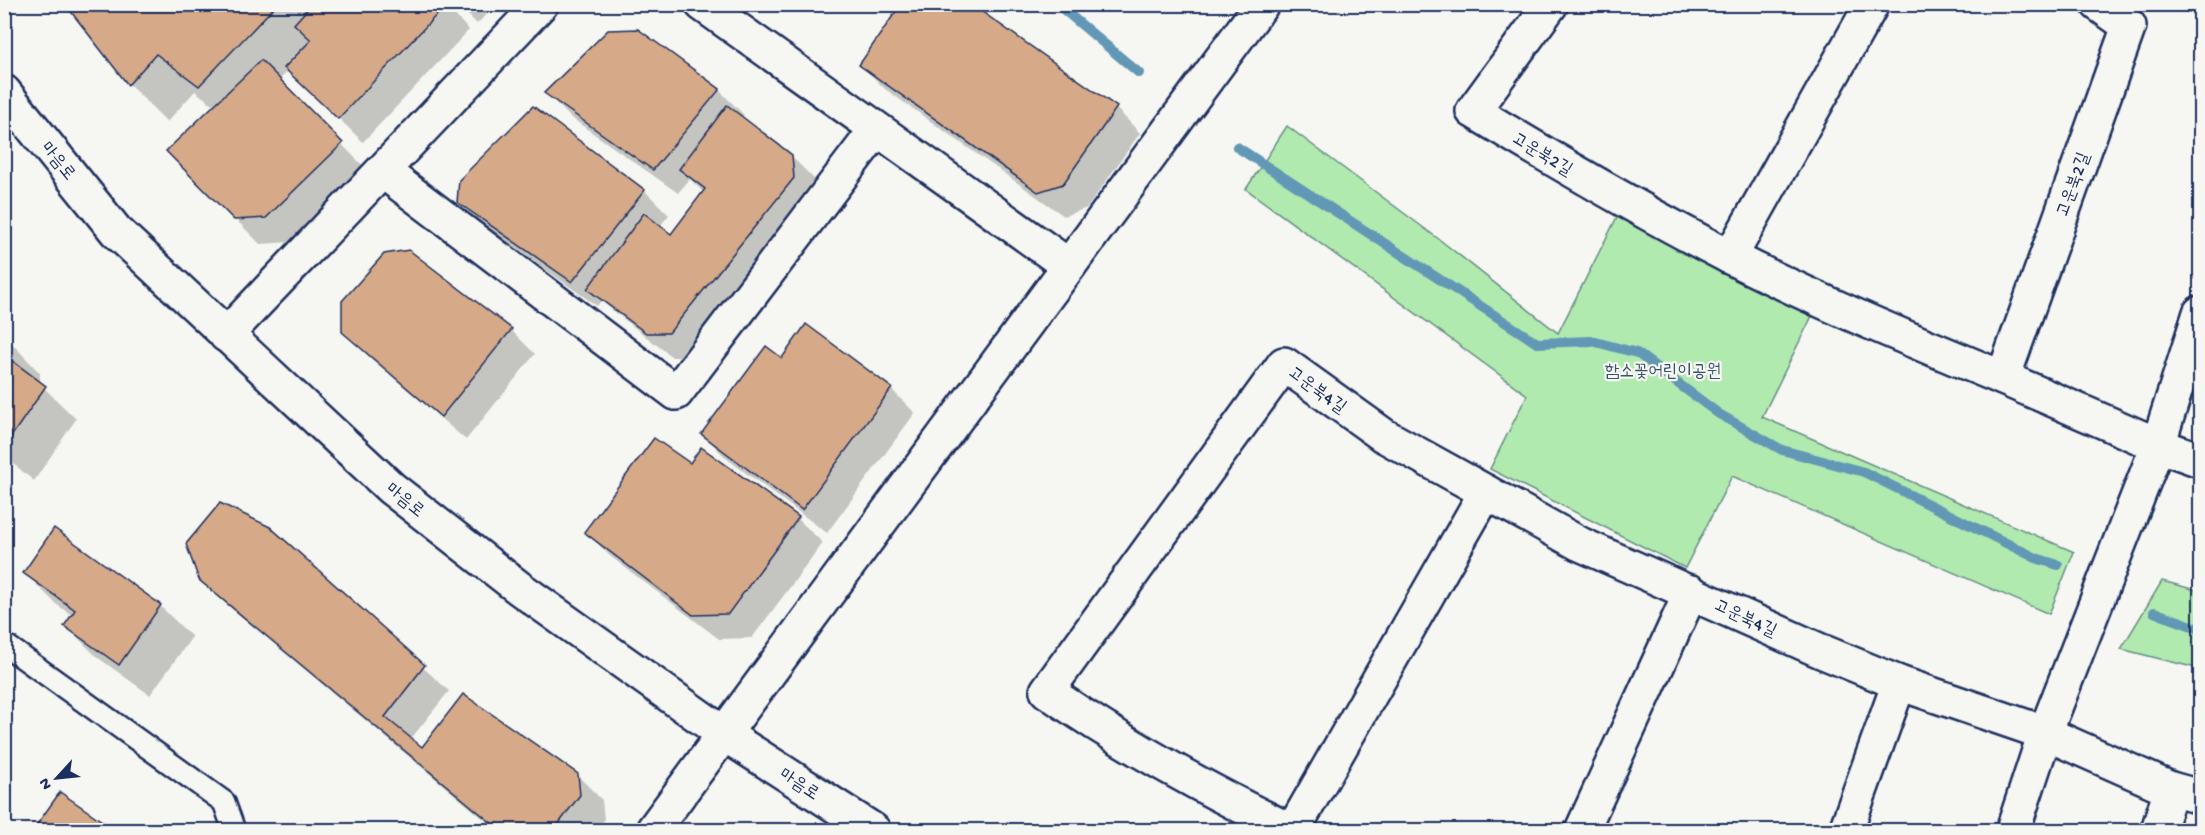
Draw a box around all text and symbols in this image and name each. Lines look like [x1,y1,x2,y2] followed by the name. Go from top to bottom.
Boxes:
[1508,129,1576,182] street label: 고운북2길
[35,138,79,185] street label: 마음로
[2053,149,2096,220] street label: 고운북2길
[1605,362,1721,383] park label: 함소꽃어린이공원
[1283,363,1350,419] street label: 고운북4길
[381,479,428,523] street label: 마음로
[1710,596,1780,643] street label: 고운북4길
[27,748,87,808] north arrow
[775,764,823,806] street label: 마음로
[36,774,58,792] text: N

